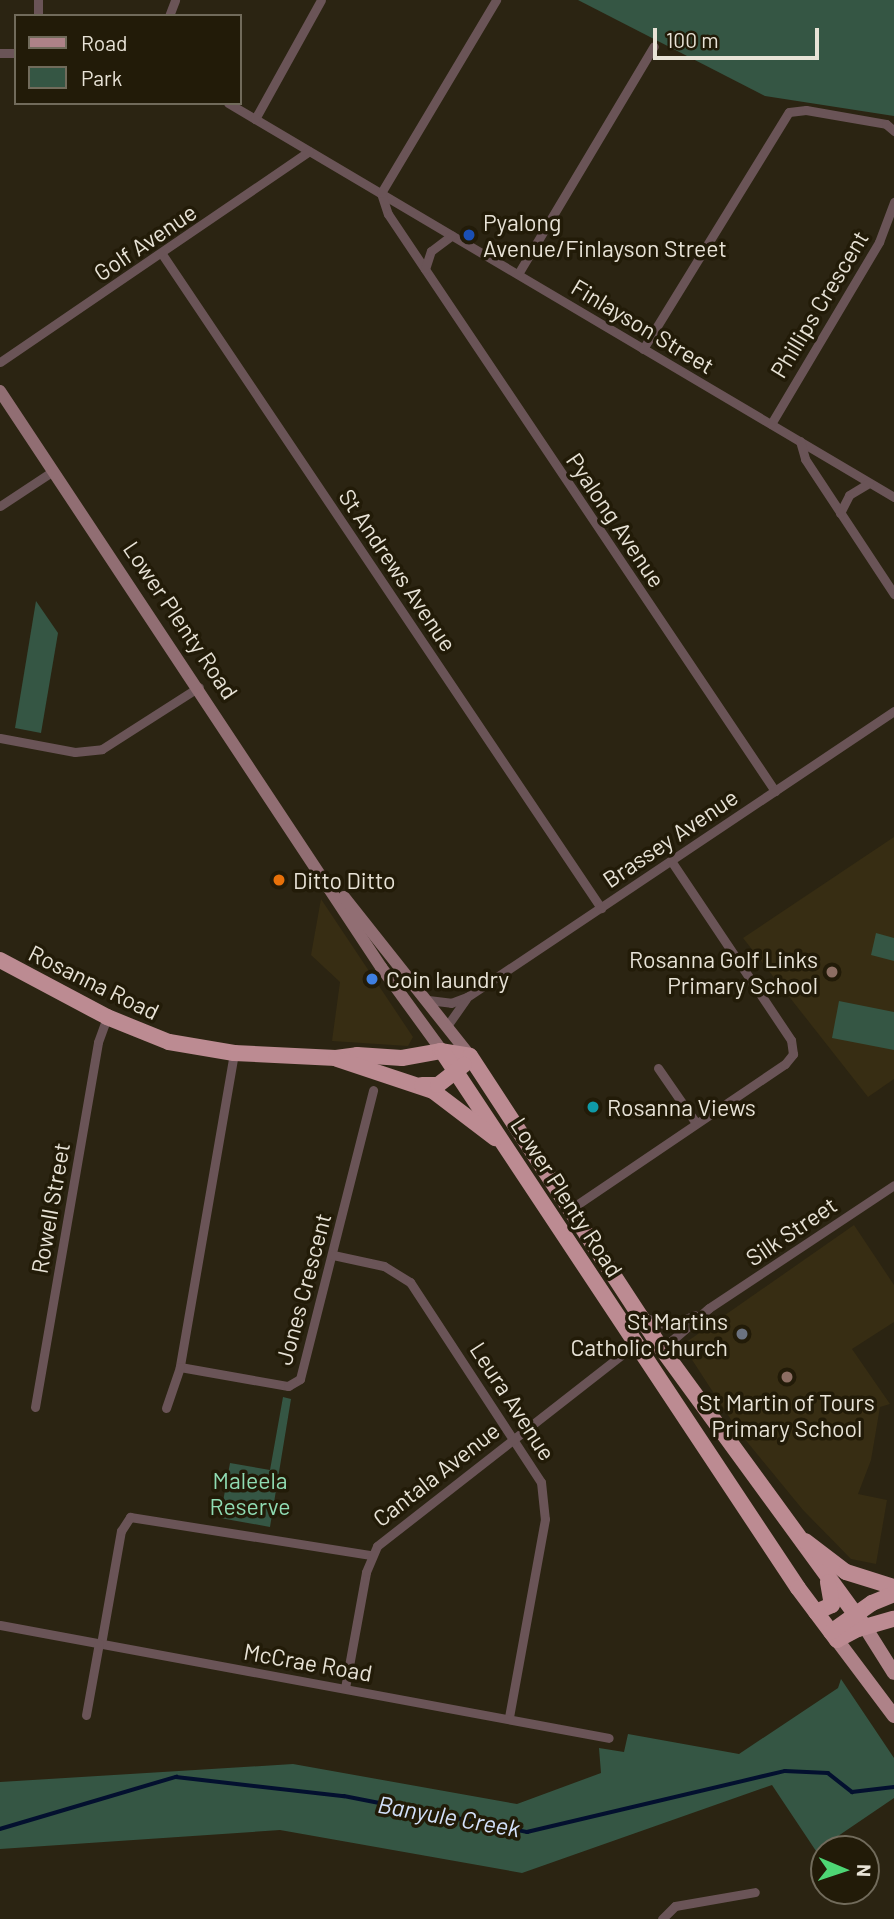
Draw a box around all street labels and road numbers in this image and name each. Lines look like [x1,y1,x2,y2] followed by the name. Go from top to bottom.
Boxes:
[88,198,202,286] street label: Golf Avenue
[764,225,874,383] street label: Phillips Crescent
[567,273,719,379] street label: Finlayson Street
[561,448,671,592] street label: Pyalong Avenue
[333,484,463,656] street label: St Andrews Avenue
[118,536,244,704] street label: Lower Plenty Road
[597,783,743,893] street label: Brassey Avenue
[24,939,164,1025] street label: Rosanna Road
[505,1112,629,1282] street label: Lower Plenty Road
[25,1140,75,1276] street label: Rowell Street
[740,1191,842,1271] street label: Silk Street
[269,1210,337,1368] street label: Jones Crescent
[465,1337,561,1465] street label: Leura Avenue
[367,1416,505,1532] street label: Cantala Avenue
[242,1637,374,1687] street label: McCrae Road

